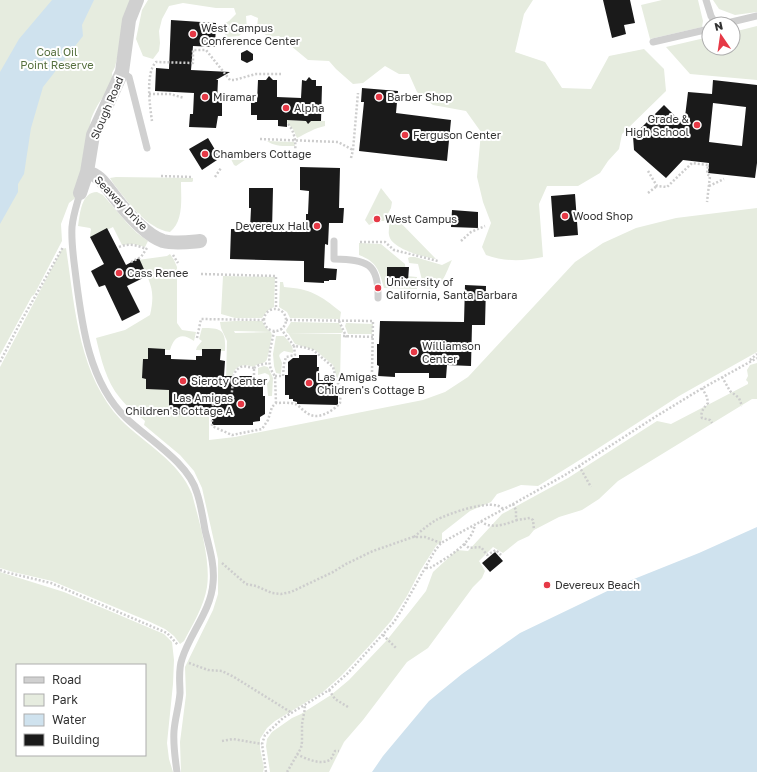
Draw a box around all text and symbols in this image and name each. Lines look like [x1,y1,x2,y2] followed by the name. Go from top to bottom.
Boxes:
[701,16,741,56] north arrow
[713,18,724,33] text: N
[201,21,301,47] place label: West Campus Conference Center
[188,29,198,39] marker: West Campus Conference Center
[20,45,94,71] park label: Coal Oil Point Reserve
[87,74,126,141] street label: Slough Road
[213,90,257,103] place label: Miramar
[387,90,452,103] place label: Barber Shop
[200,92,210,102] marker: Miramar
[374,92,384,102] marker: Barber Shop
[294,101,324,114] place label: Alpha
[281,103,291,113] marker: Alpha
[625,112,690,138] place label: Grade & High School
[692,120,702,130] marker: Grade & High School
[413,128,502,141] place label: Ferguson Center
[400,130,410,140] marker: Ferguson Center
[213,147,311,160] place label: Chambers Cottage
[200,149,210,159] marker: Chambers Cottage
[92,173,150,232] street label: Seaway Drive
[573,209,633,222] place label: Wood Shop
[560,211,570,221] marker: Wood Shop
[385,212,457,225] place label: West Campus
[372,214,382,224] marker: West Campus
[235,219,309,232] place label: Devereux Hall
[312,221,322,231] marker: Devereux Hall
[127,266,188,279] place label: Cass Renee
[114,268,124,278] marker: Cass Renee
[386,275,517,301] place label: University of California, Santa Barbara
[373,283,383,293] marker: University of California, Santa Barbara
[422,339,481,365] place label: Williamson Center
[409,347,419,357] marker: Williamson Center
[317,370,425,396] place label: Las Amigas Children's Cottage B
[191,374,268,387] place label: Sieroty Center
[178,376,188,386] marker: Sieroty Center
[304,378,314,388] marker: Las Amigas Children's Cottage B
[125,391,234,417] place label: Las Amigas Children's Cottage A
[236,399,246,409] marker: Las Amigas Children's Cottage A
[555,578,640,591] place label: Devereux Beach
[542,580,552,590] marker: Devereux Beach
[16,664,146,756] legend
[52,672,81,687] text: Road
[52,692,78,707] text: Park
[52,712,86,727] text: Water
[52,732,100,747] text: Building

